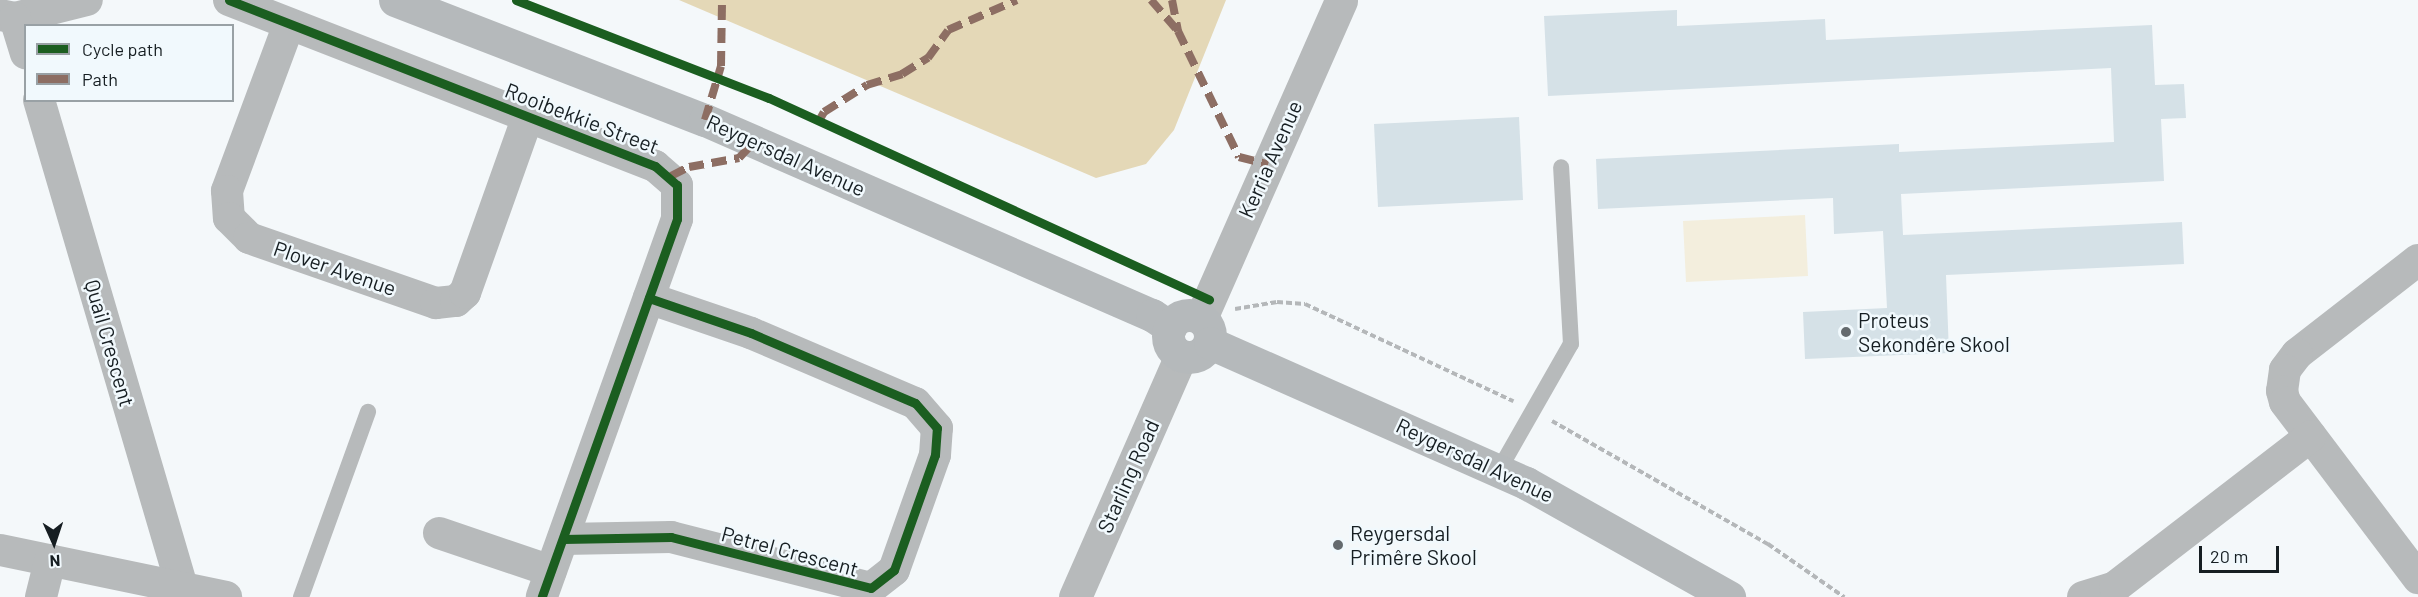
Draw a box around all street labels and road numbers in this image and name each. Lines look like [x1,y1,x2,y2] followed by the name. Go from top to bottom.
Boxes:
[502,77,662,159] street label: Rooibekkie Street
[1233,96,1307,222] street label: Kerria Avenue
[703,109,869,201] street label: Reygersdal Avenue
[271,235,399,301] street label: Plover Avenue
[80,277,140,409] street label: Quail Crescent
[1392,412,1558,508] street label: Reygersdal Avenue
[1092,415,1164,537] street label: Starling Road
[719,521,861,581] street label: Petrel Crescent

